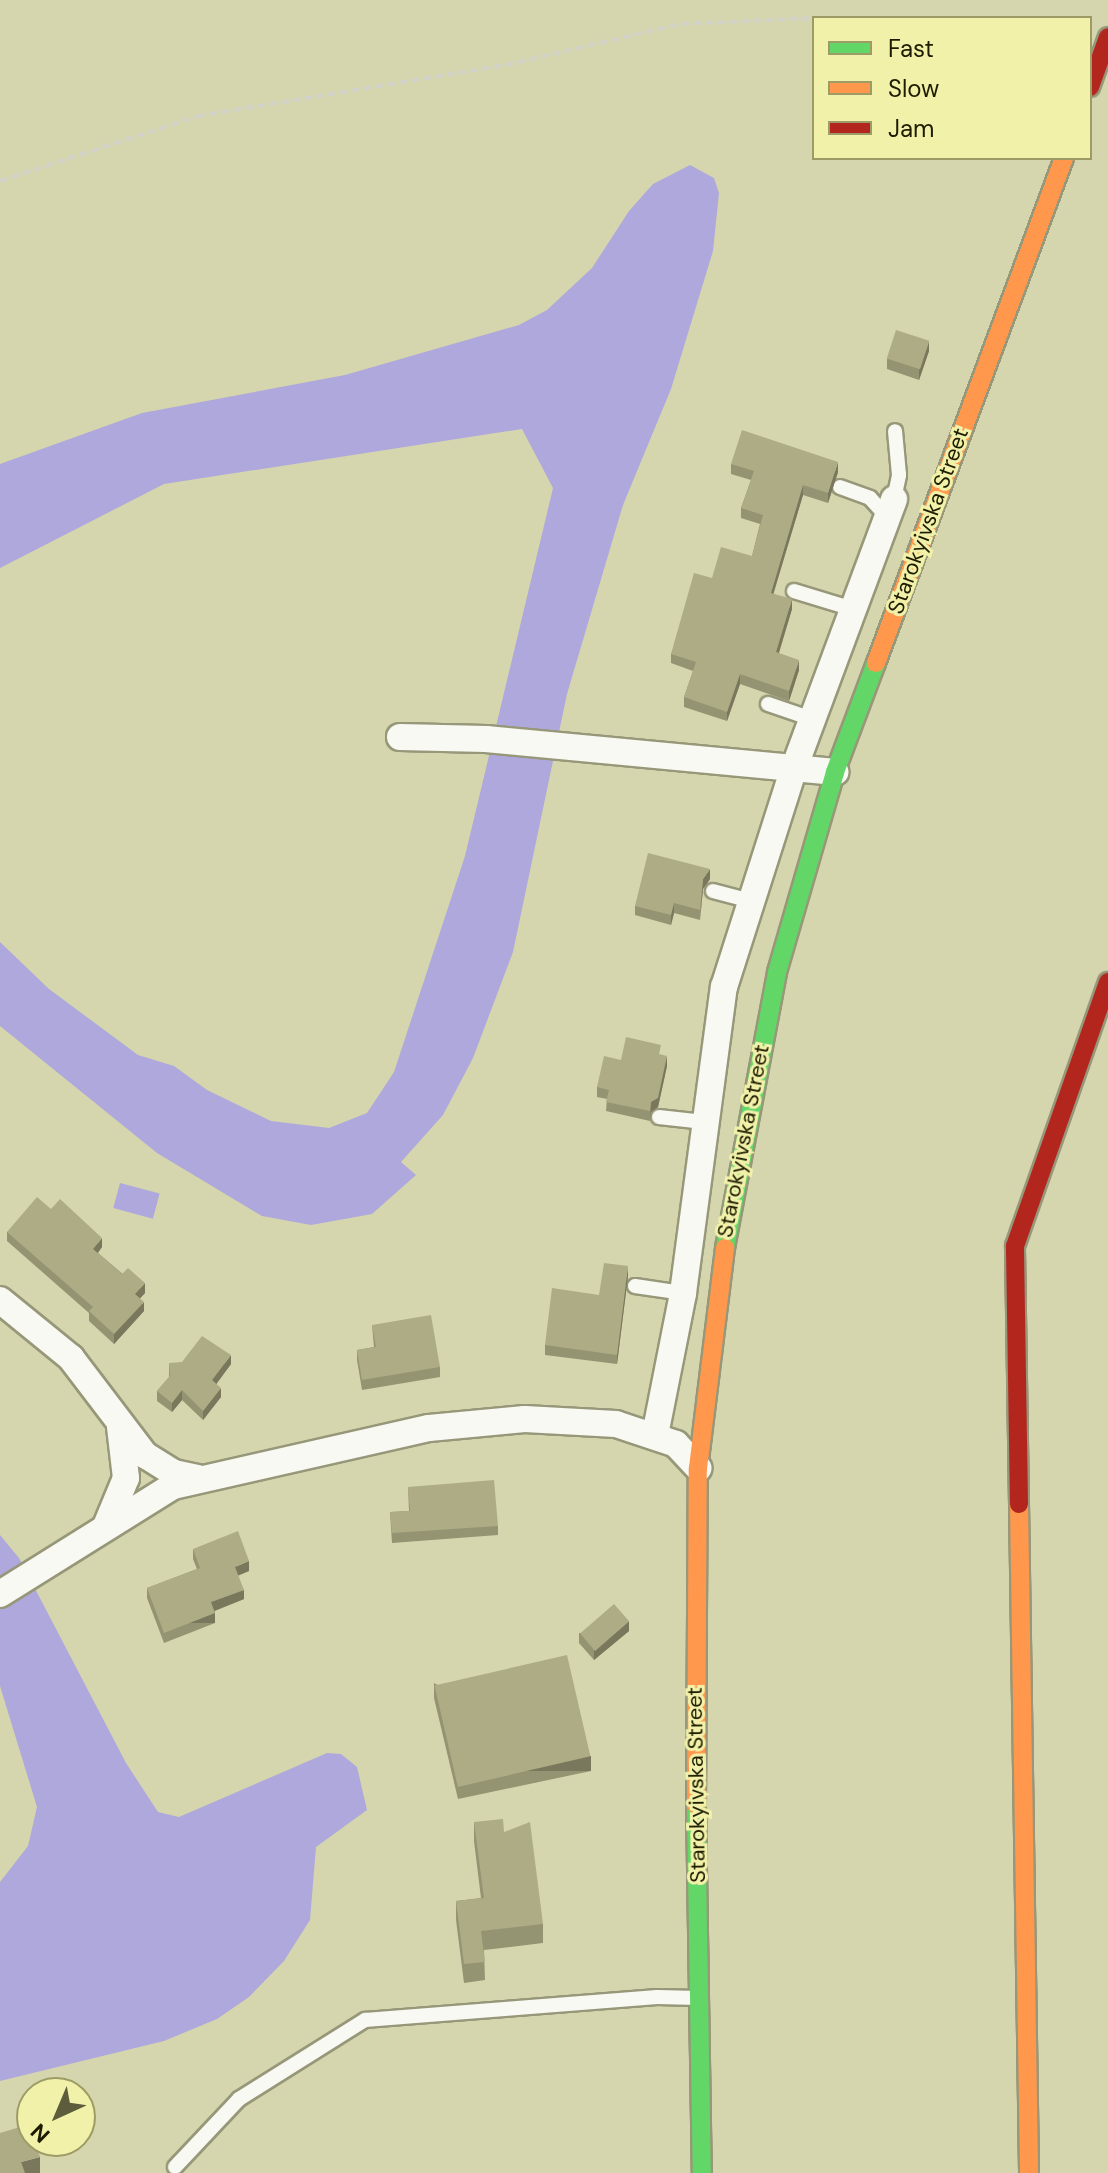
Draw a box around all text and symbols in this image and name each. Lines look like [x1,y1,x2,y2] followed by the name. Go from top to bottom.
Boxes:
[812,16,1092,160] legend
[888,33,934,64] text: Fast
[888,73,939,104] text: Slow
[888,113,934,144] text: Jam
[882,424,974,618] street label: Starokyivska Street
[711,1042,775,1240] street label: Starokyivska Street
[681,1687,711,1883] street label: Starokyivska Street
[16,2077,96,2157] north arrow
[25,2117,56,2149] text: N

